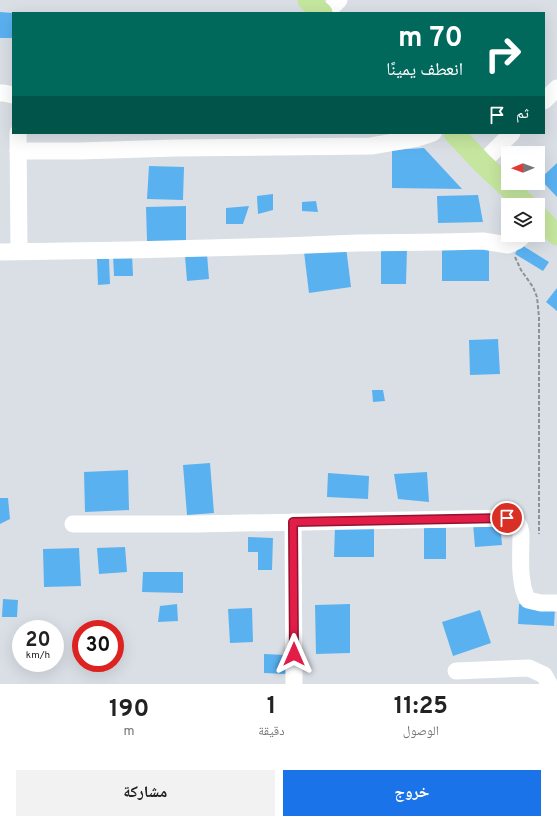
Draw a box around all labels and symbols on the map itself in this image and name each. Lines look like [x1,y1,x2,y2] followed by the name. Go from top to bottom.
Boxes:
[501,146,545,190] north arrow
[490,501,524,535] pin
[72,620,124,672] speed limit sign: 30
[273,633,315,675] position arrow

